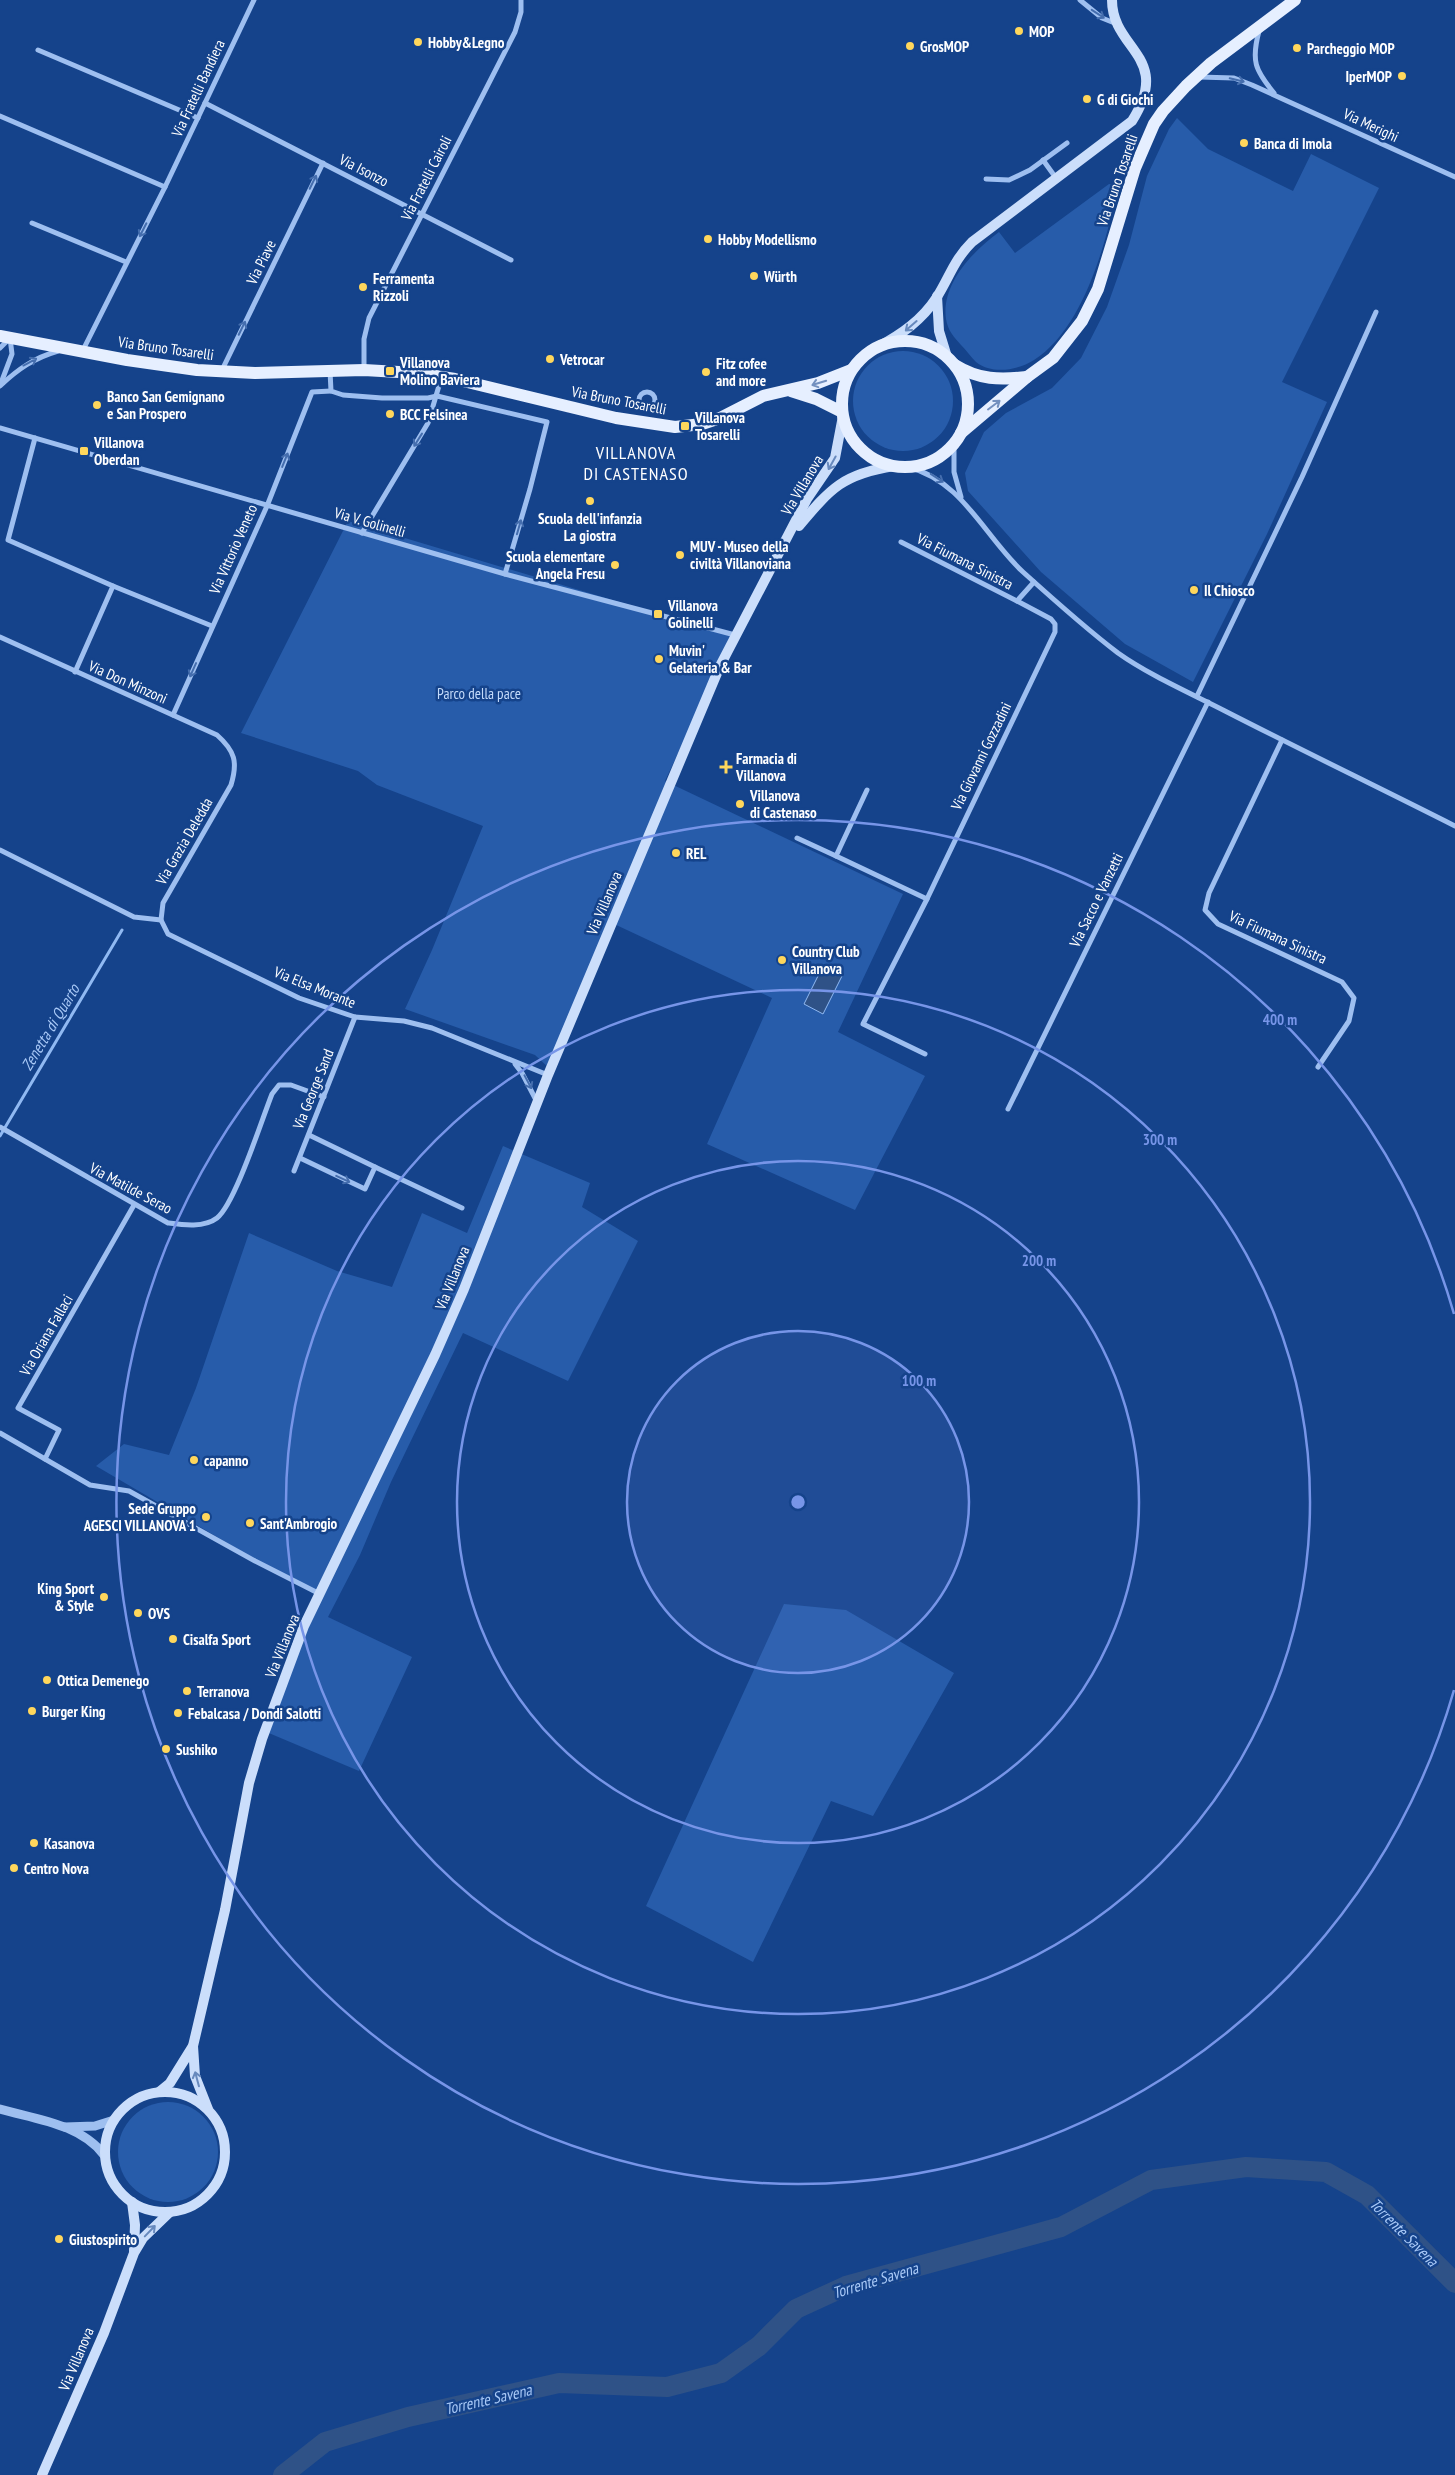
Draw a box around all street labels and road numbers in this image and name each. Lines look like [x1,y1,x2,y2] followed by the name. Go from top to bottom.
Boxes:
[167,36,229,141] street label: Via Fratelli Bandiera
[1339,104,1402,146] street label: Via Merighi
[1092,131,1142,230] street label: Via Bruno Tosarelli
[396,132,455,224] street label: Via Fratelli Cairoli
[335,149,392,190] street label: Via Isonzo
[242,237,280,288] street label: Via Piave
[116,332,215,364] street label: Via Bruno Tosarelli
[569,381,668,419] street label: Via Bruno Tosarelli
[776,451,827,519] street label: Via Villanova
[204,501,261,598] street label: Via Vittorio Veneto
[331,502,408,541] street label: Via V. Golinelli
[913,528,1016,593] street label: Via Fiumana Sinistra
[85,656,170,708] street label: Via Don Minzoni
[946,699,1015,814] street label: Via Giovanni Gozzadini
[151,794,217,889] street label: Via Grazia Deledda
[1065,850,1127,951] street label: Via Sacco e Vanzetti
[582,868,626,938] street label: Via Villanova
[1225,906,1330,968] street label: Via Fiumana Sinistra
[270,962,359,1012] street label: Via Elsa Morante
[288,1046,338,1133] street label: Via George Sand
[86,1158,176,1218] street label: Via Matilde Serao
[430,1243,473,1314] street label: Via Villanova
[15,1291,77,1380] street label: Via Oriana Fallaci
[260,1611,303,1682] street label: Via Villanova
[54,2324,98,2394] street label: Via Villanova

